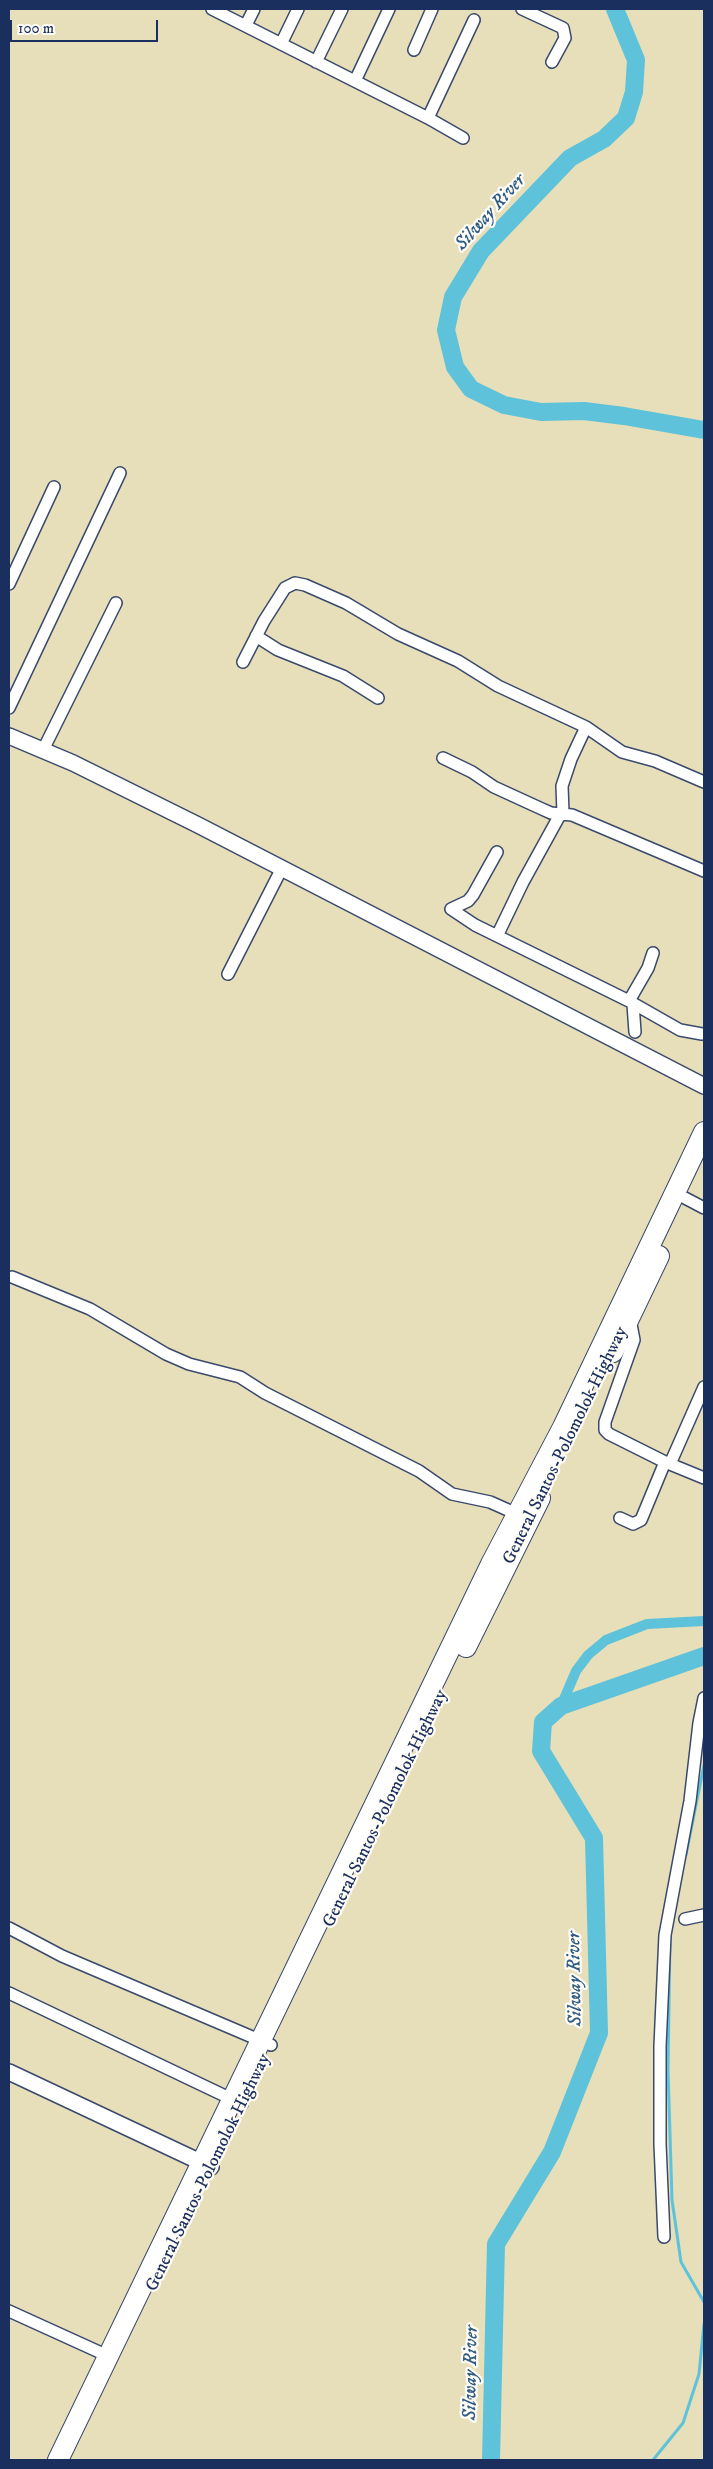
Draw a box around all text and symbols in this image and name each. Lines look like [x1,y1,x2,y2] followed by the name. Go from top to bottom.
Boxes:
[12,10,160,42] scale bar
[18,19,54,38] text: 100 m
[451,170,531,256] water label: Silway River
[499,1324,633,1568] street label: General Santos-Polomolok Highway
[319,1687,453,1931] street label: General Santos-Polomolok Highway
[564,1931,588,2027] water label: Silway River
[142,2051,276,2295] street label: General Santos-Polomolok Highway
[460,2325,484,2421] water label: Silway River

